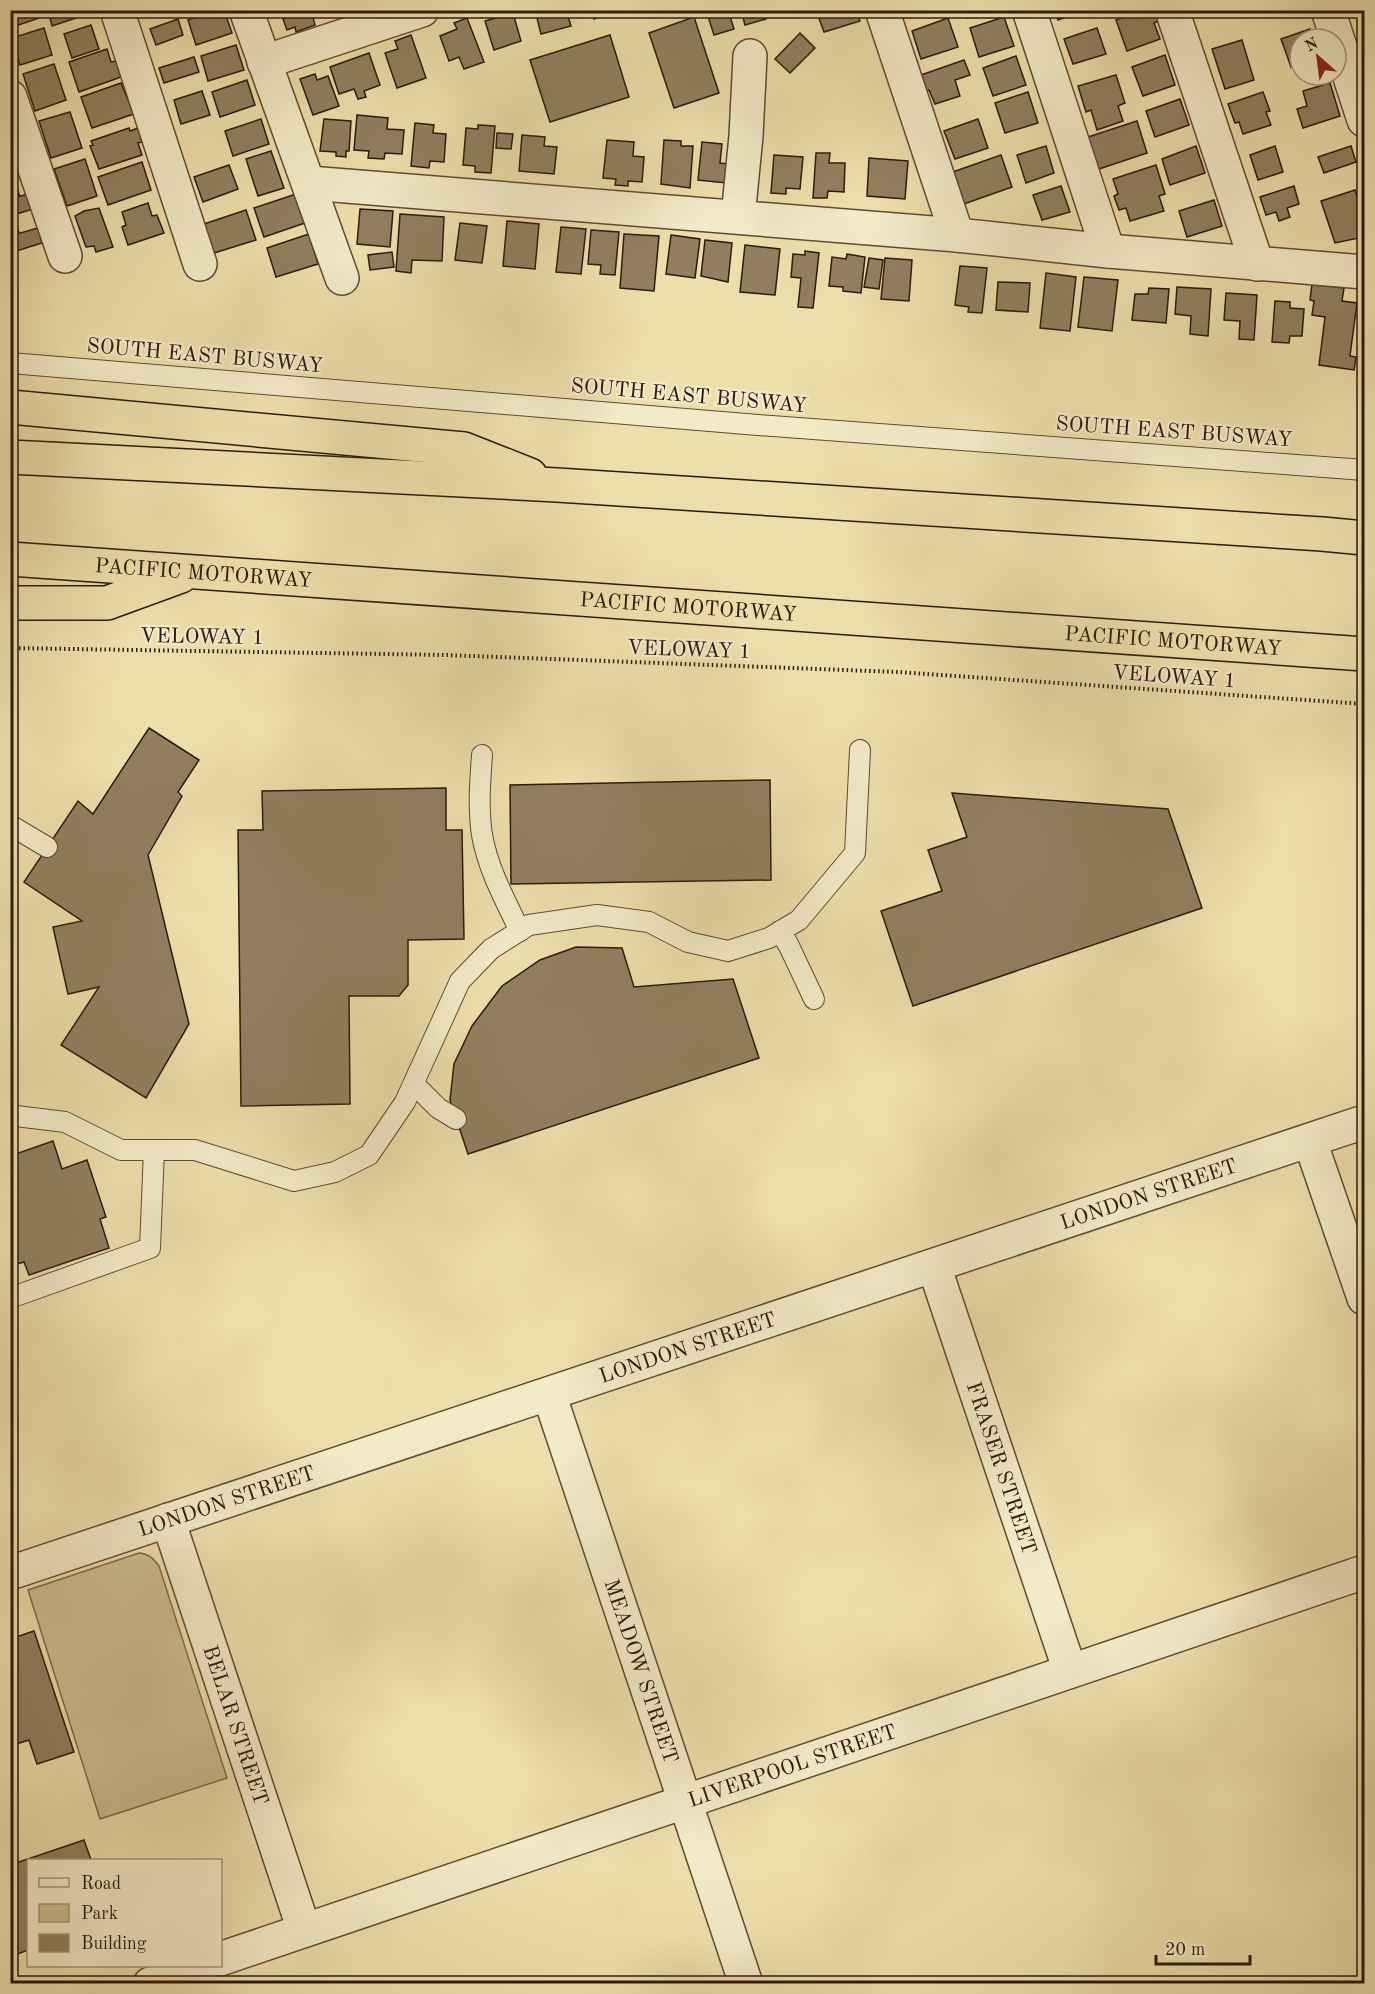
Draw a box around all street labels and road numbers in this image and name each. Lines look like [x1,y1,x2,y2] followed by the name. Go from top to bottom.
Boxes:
[86,336,324,377] street label: SOUTH EAST BUSWAY
[570,376,808,417] street label: SOUTH EAST BUSWAY
[1055,414,1293,451] street label: SOUTH EAST BUSWAY
[94,556,313,592] street label: PACIFIC MOTORWAY
[579,590,798,626] street label: PACIFIC MOTORWAY
[1064,624,1282,660] street label: PACIFIC MOTORWAY
[140,626,264,649] street label: VELOWAY 1
[627,638,751,663] street label: VELOWAY 1
[1111,663,1237,692] street label: VELOWAY 1
[1058,1156,1240,1234] street label: LONDON STREET
[597,1310,779,1388] street label: LONDON STREET
[962,1379,1039,1557] street label: FRASER STREET
[136,1463,318,1542] street label: LONDON STREET
[600,1577,681,1766] street label: MEADOW STREET
[198,1643,271,1808] street label: BELAR STREET
[686,1722,900,1812] street label: LIVERPOOL STREET

